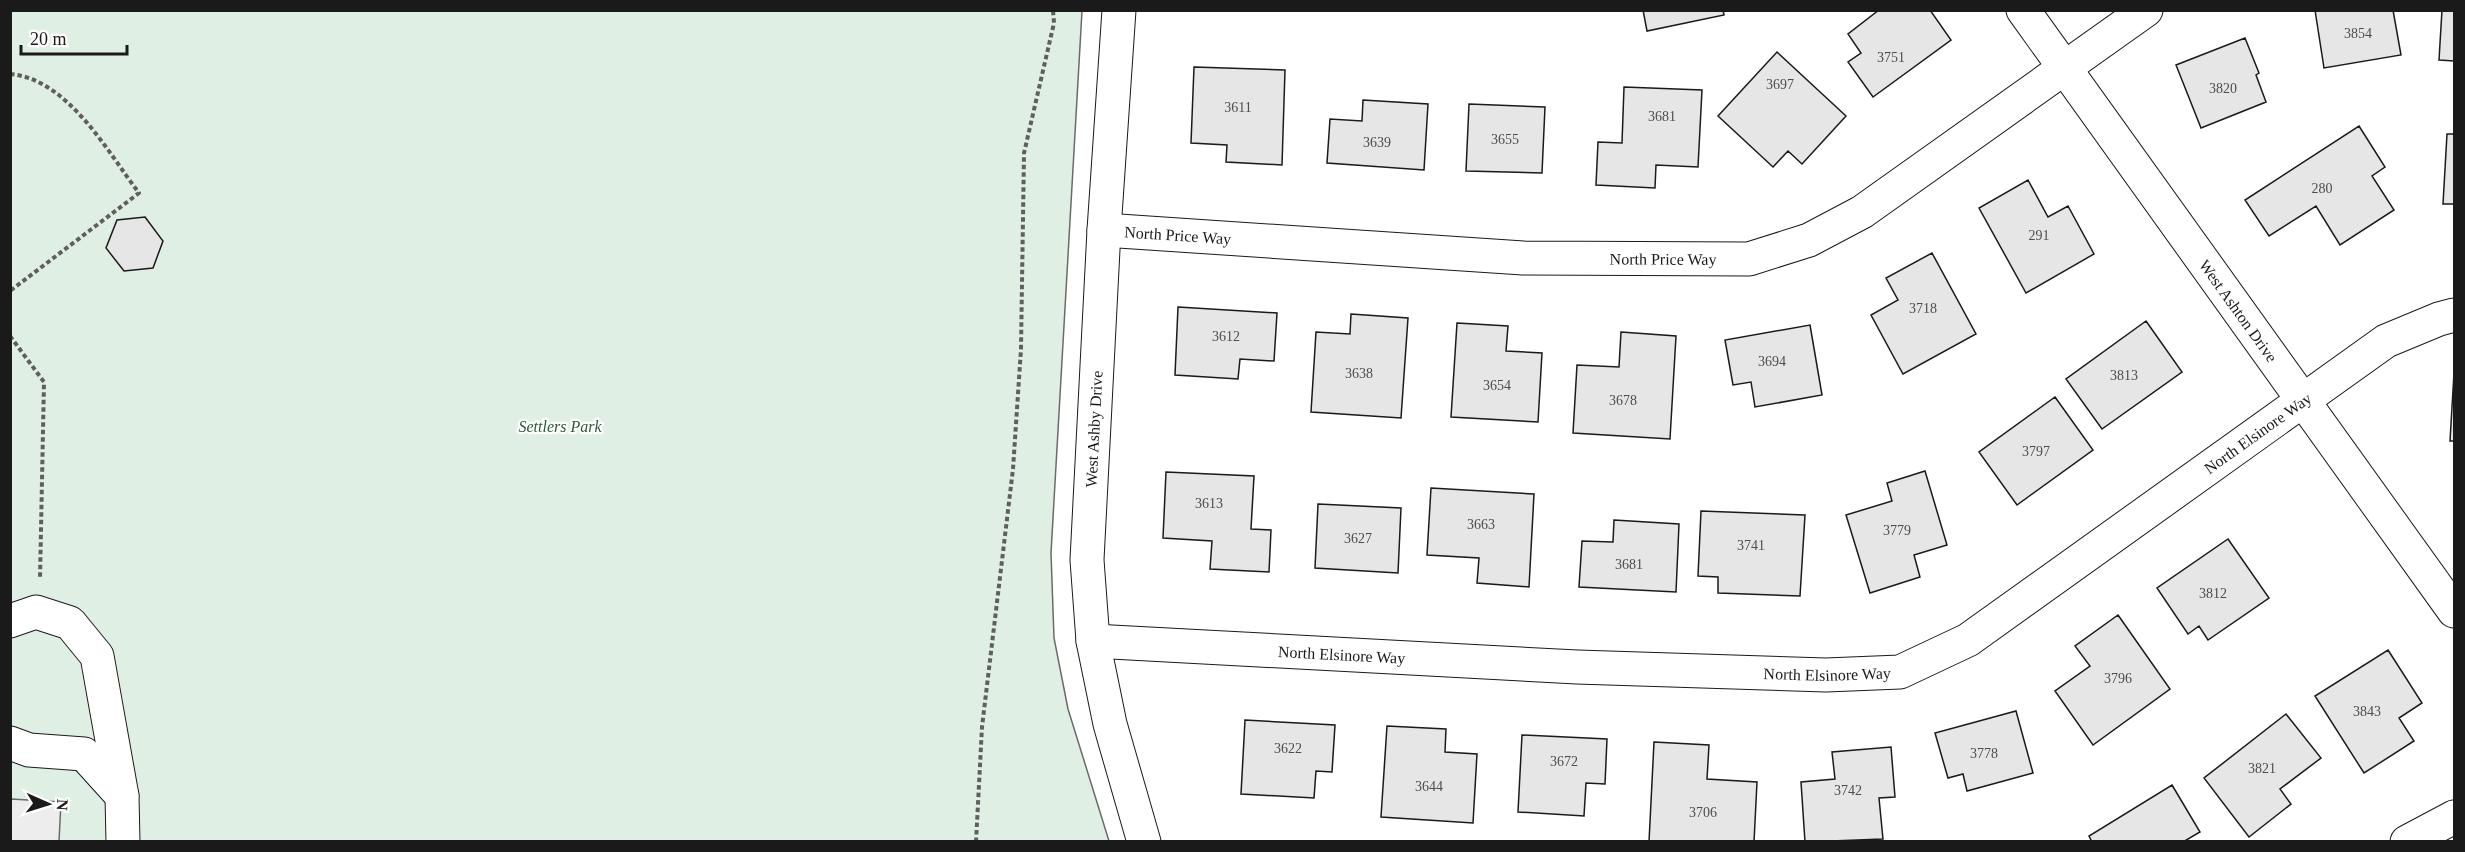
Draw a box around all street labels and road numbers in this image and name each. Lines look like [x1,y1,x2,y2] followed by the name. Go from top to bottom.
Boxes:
[1124,223,1232,248] street label: North Price Way
[1610,250,1717,268] street label: North Price Way
[2196,256,2281,365] street label: West Ashton Drive
[1082,370,1107,488] street label: West Ashby Drive
[2201,389,2315,477] street label: North Elsinore Way
[1278,642,1406,667] street label: North Elsinore Way
[1763,664,1891,684] street label: North Elsinore Way

